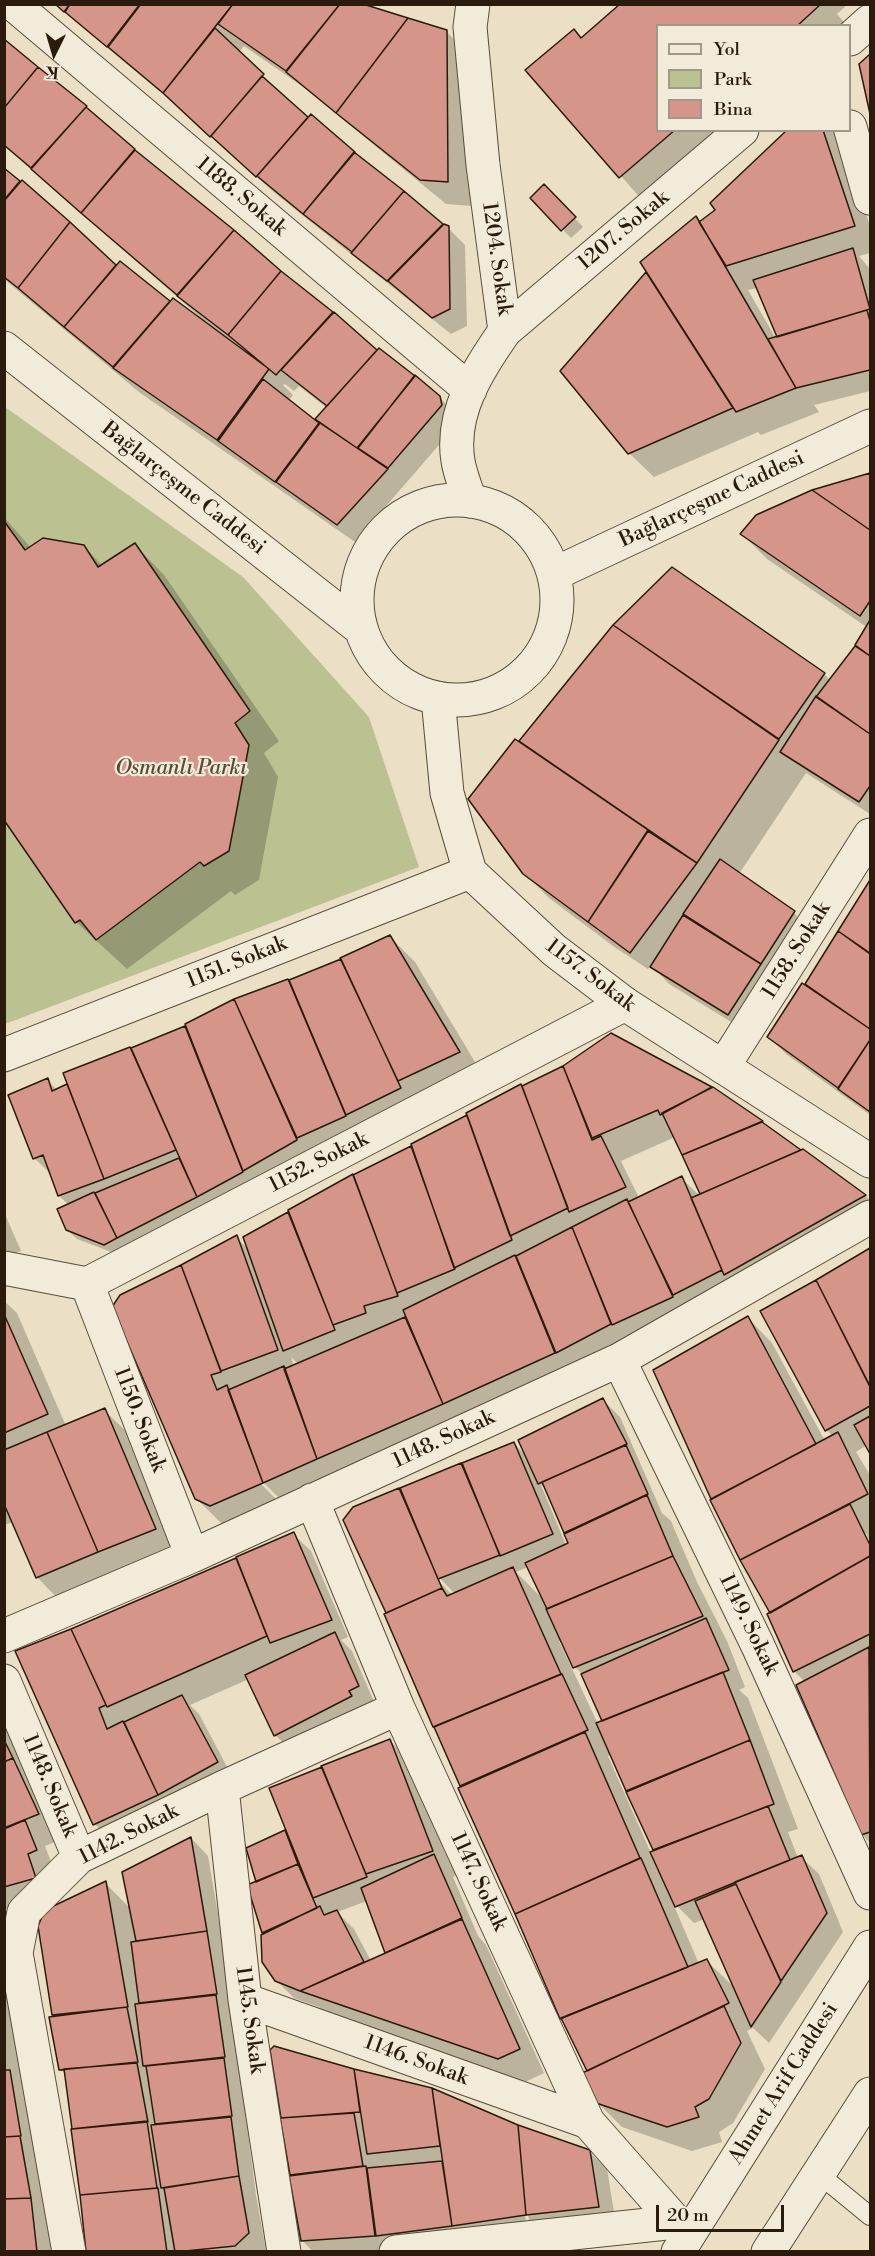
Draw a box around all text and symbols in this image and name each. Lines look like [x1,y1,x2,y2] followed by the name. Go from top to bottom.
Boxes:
[24,24,84,84] north arrow
[656,24,851,132] legend
[714,38,740,61] text: Yol
[45,61,60,82] text: K
[714,68,751,91] text: Park
[714,98,752,121] text: Bina
[191,152,291,242] street label: 1188. Sokak
[573,186,675,276] street label: 1207. Sokak
[476,201,516,317] street label: 1204. Sokak
[96,417,270,561] street label: Bağlarçeşme Caddesi
[615,446,809,554] street label: Bağlarçeşme Caddesi
[115,756,247,782] park label: Osmanlı Parkı
[757,898,837,1004] street label: 1158. Sokak
[183,931,291,995] street label: 1151. Sokak
[540,934,640,1018] street label: 1157. Sokak
[265,1127,373,1199] street label: 1152. Sokak
[107,1364,171,1476] street label: 1150. Sokak
[389,1405,499,1475] street label: 1148. Sokak
[713,1570,783,1680] street label: 1149. Sokak
[16,1731,82,1841] street label: 1148. Sokak
[75,1799,183,1871] street label: 1142. Sokak
[444,1829,512,1935] street label: 1147. Sokak
[229,1965,269,2075] street label: 1145. Sokak
[724,1998,844,2170] street label: Ahmet Arif Caddesi
[360,2030,472,2092] street label: 1146. Sokak
[659,2193,786,2231] scale bar
[667,2204,709,2227] text: 20 m

